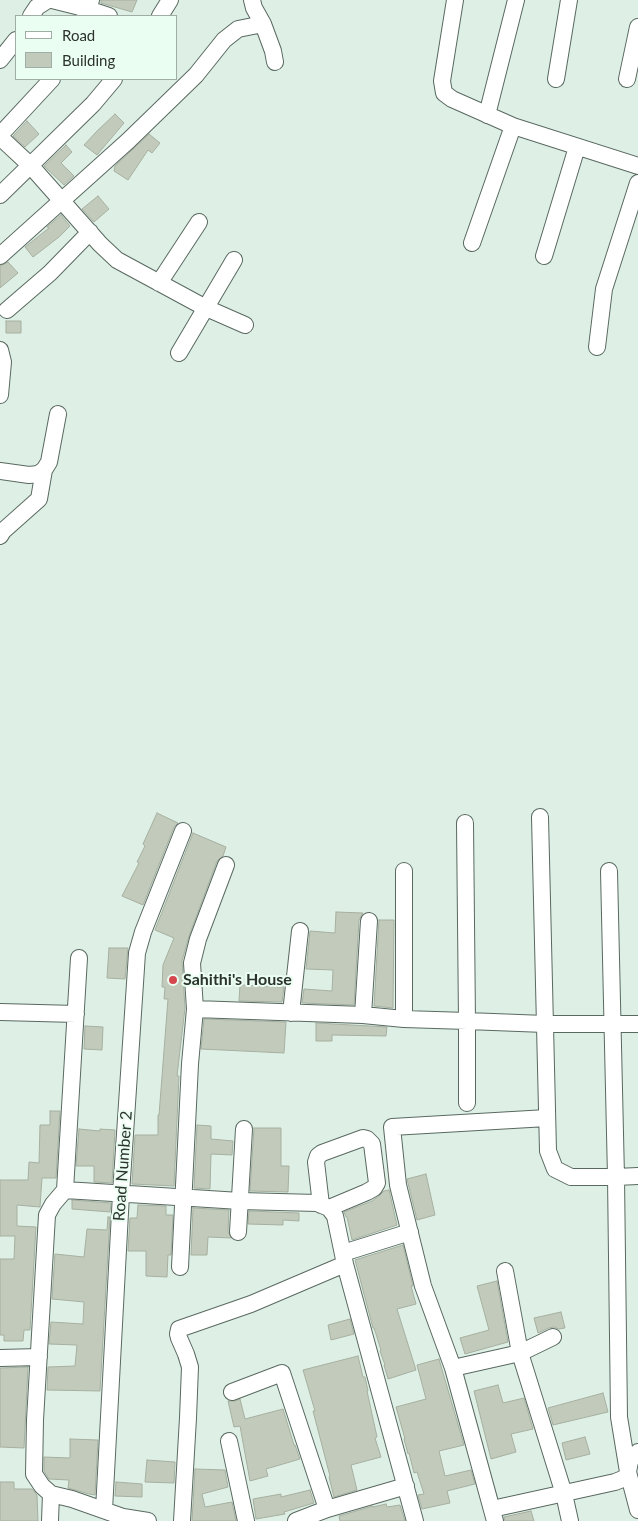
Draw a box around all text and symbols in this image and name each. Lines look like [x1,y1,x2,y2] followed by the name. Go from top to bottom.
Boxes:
[15,15,178,80] legend
[62,26,95,44] text: Road
[62,51,115,69] text: Building
[183,970,292,990] place label: Sahithi's House
[167,974,179,986] marker: Sahithi's House
[110,1110,136,1222] street label: Road Number 2

